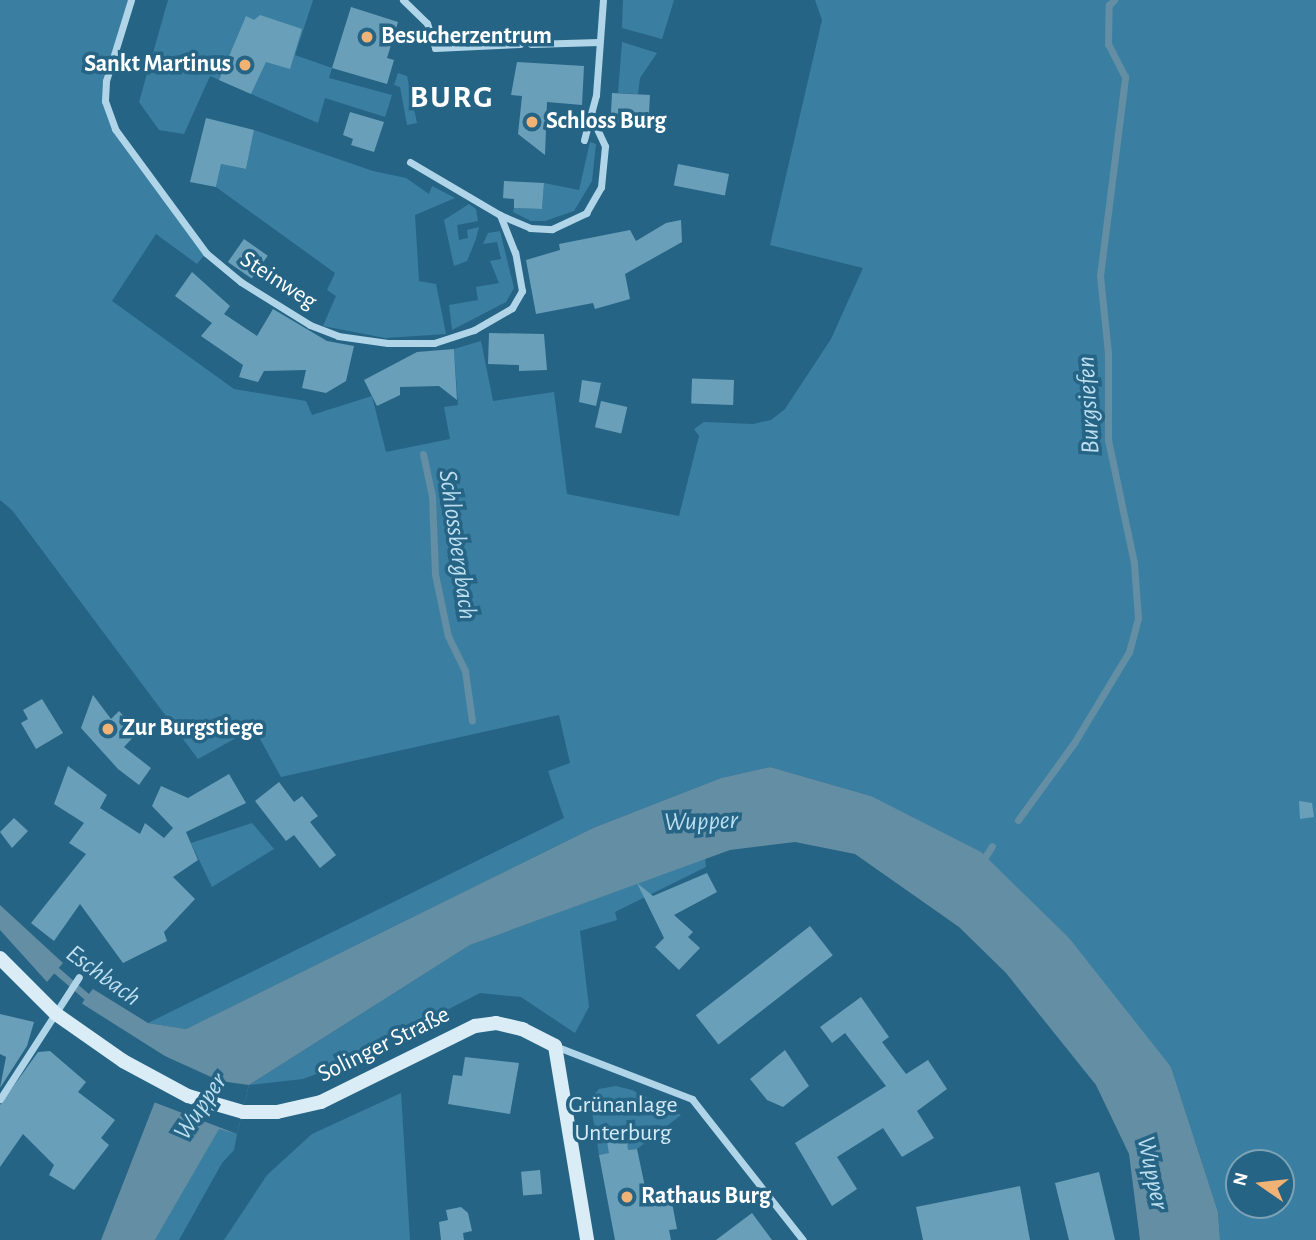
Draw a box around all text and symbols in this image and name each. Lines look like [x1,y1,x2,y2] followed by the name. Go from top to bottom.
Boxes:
[381,23,552,51] place label: Besucherzentrum
[359,29,375,45] marker: Besucherzentrum
[84,51,231,79] place label: Sankt Martinus
[237,57,253,73] marker: Sankt Martinus
[410,78,494,116] district label: BURG
[546,108,666,136] place label: Schloss Burg
[524,114,540,130] marker: Schloss Burg
[234,246,322,316] street label: Steinweg
[1071,355,1107,455] water label: Burgsiefen
[431,468,483,622] water label: Schlossbergbach
[122,715,264,743] place label: Zur Burgstiege
[100,721,116,737] marker: Zur Burgstiege
[663,805,739,839] water label: Wupper
[59,938,147,1014] water label: Eschbach
[313,1001,455,1089] street label: Solinger Straße
[167,1068,235,1146] water label: Wupper
[568,1092,678,1148] park label: Grünanlage Unterburg
[1129,1134,1175,1212] water label: Wupper
[1225,1149,1295,1219] north arrow
[1230,1171,1252,1188] text: N
[641,1183,771,1211] place label: Rathaus Burg
[619,1189,635,1205] marker: Rathaus Burg

